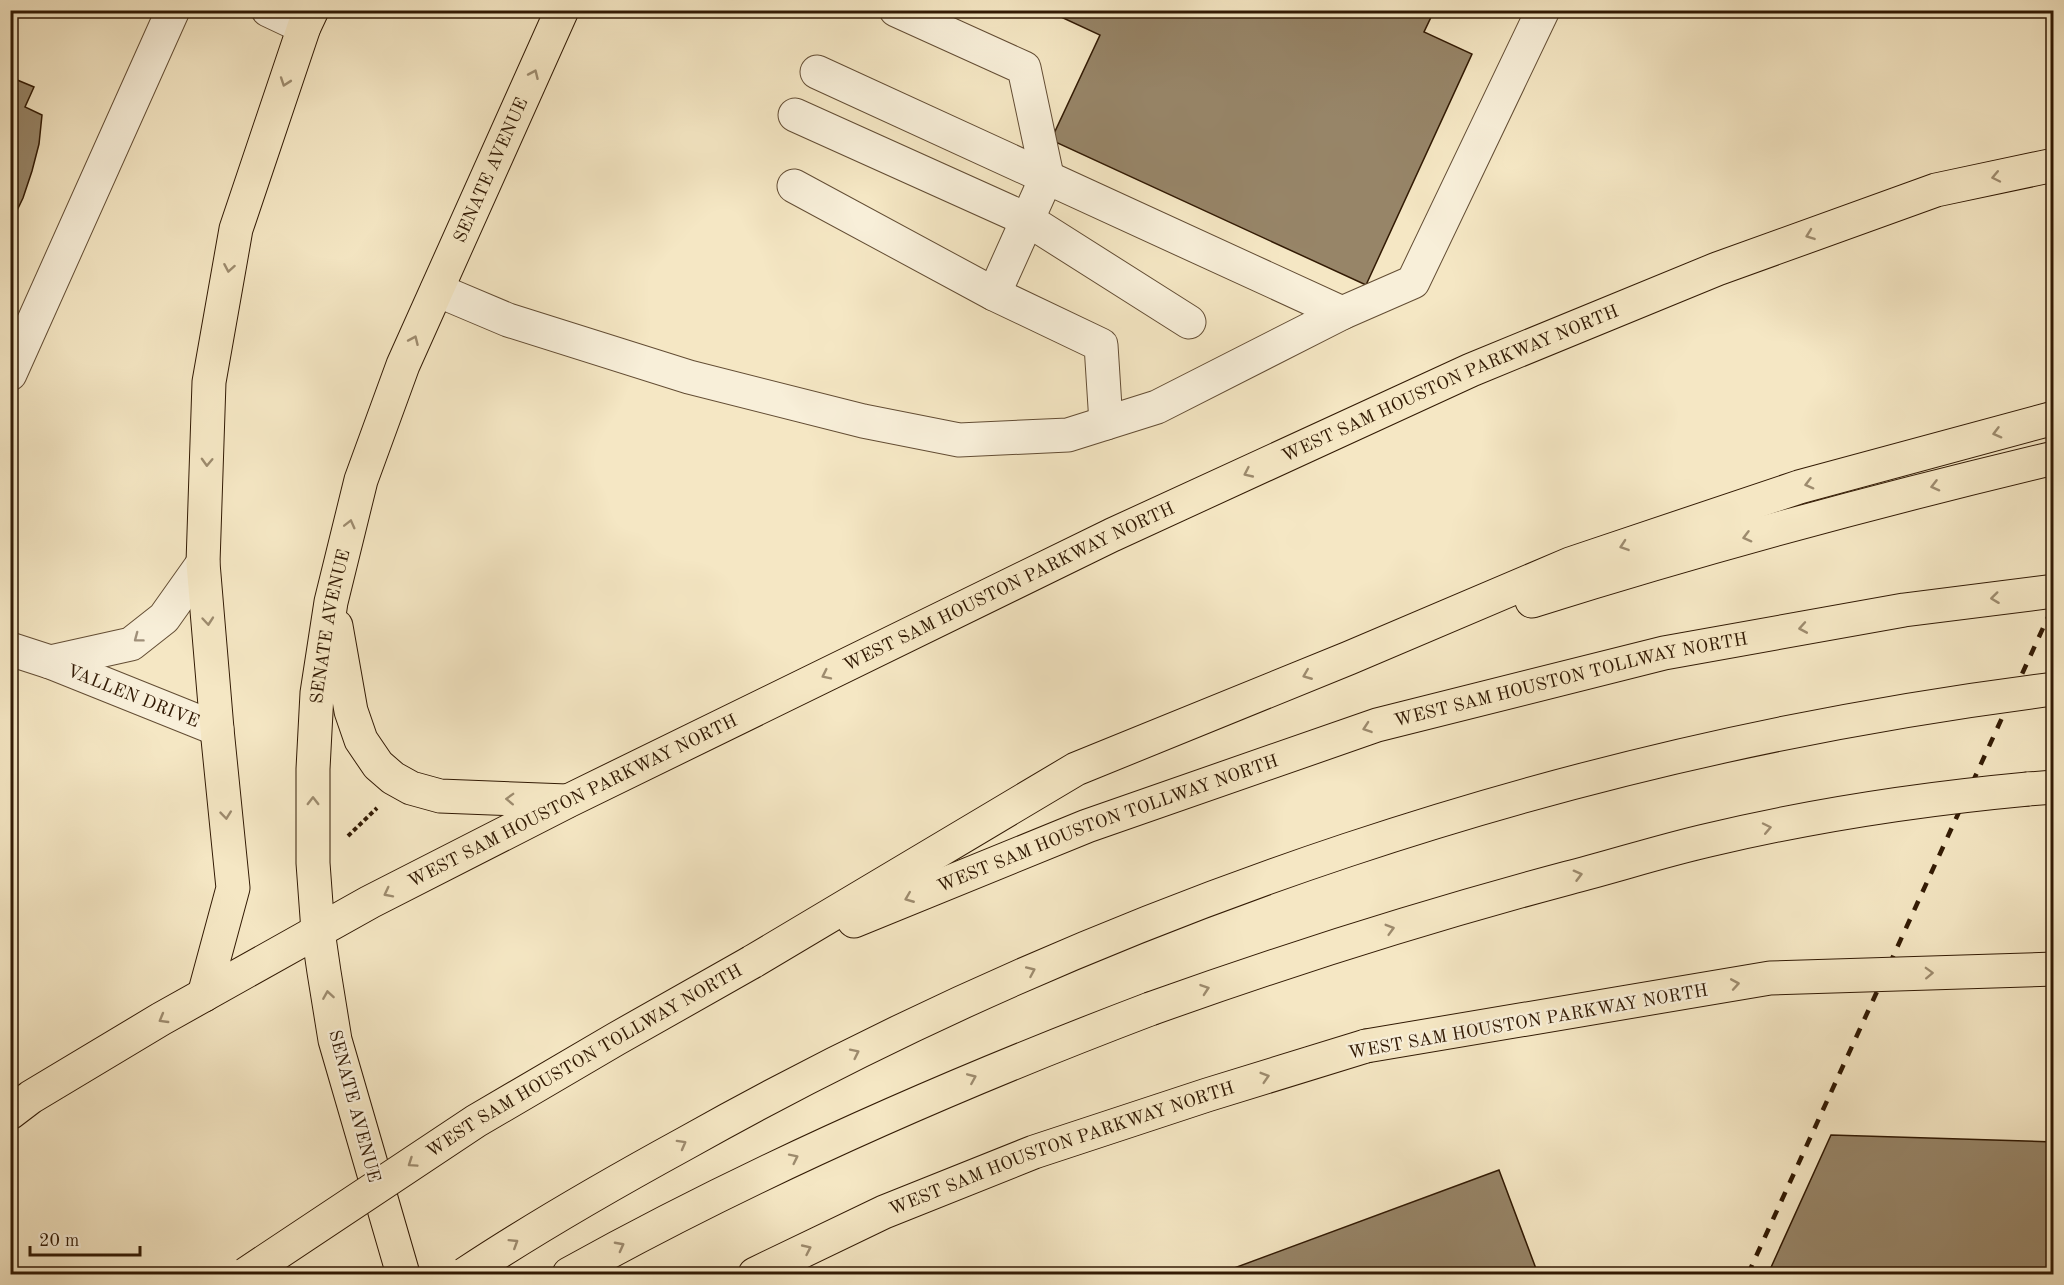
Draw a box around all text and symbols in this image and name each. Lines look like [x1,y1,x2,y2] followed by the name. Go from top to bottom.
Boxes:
[526,69,538,80] one-way arrow
[280,76,293,87] one-way arrow
[451,95,531,246] street label: SENATE AVENUE
[1992,170,2002,183] one-way arrow
[1806,228,1816,241] one-way arrow
[223,263,236,273] one-way arrow
[1279,303,1621,466] street label: WEST SAM HOUSTON PARKWAY NORTH
[407,336,419,347] one-way arrow
[1992,426,2003,438] one-way arrow
[200,457,213,466] one-way arrow
[1243,465,1254,477] one-way arrow
[1804,477,1815,489] one-way arrow
[1931,479,1941,492] one-way arrow
[841,500,1177,675] street label: WEST SAM HOUSTON PARKWAY NORTH
[343,520,356,530] one-way arrow
[1742,530,1753,542] one-way arrow
[1619,538,1630,551] one-way arrow
[308,548,354,704] street label: SENATE AVENUE
[1991,592,2000,604] one-way arrow
[201,617,214,626] one-way arrow
[1798,621,1808,634] one-way arrow
[1392,630,1749,730] street label: WEST SAM HOUSTON TOLLWAY NORTH
[134,631,145,642] one-way arrow
[64,662,202,731] street label: VALLEN DRIVE
[821,668,832,680] one-way arrow
[1302,668,1313,680] one-way arrow
[405,712,740,891] street label: WEST SAM HOUSTON PARKWAY NORTH
[1363,721,1373,734] one-way arrow
[935,752,1281,896] street label: WEST SAM HOUSTON TOLLWAY NORTH
[505,792,514,805] one-way arrow
[307,797,319,806] one-way arrow
[219,811,232,820] one-way arrow
[1761,822,1771,835] one-way arrow
[1572,870,1582,883] one-way arrow
[383,885,394,897] one-way arrow
[904,891,915,903] one-way arrow
[1384,924,1395,936] one-way arrow
[424,962,745,1161] street label: WEST SAM HOUSTON TOLLWAY NORTH
[1025,967,1036,979] one-way arrow
[1925,967,1934,979] one-way arrow
[1729,978,1739,991] one-way arrow
[1347,981,1710,1063] street label: WEST SAM HOUSTON PARKWAY NORTH
[1199,984,1210,997] one-way arrow
[322,991,334,1000] one-way arrow
[159,1011,169,1023] one-way arrow
[325,1028,383,1184] street label: SENATE AVENUE
[848,1049,859,1061] one-way arrow
[1259,1072,1270,1084] one-way arrow
[966,1073,977,1085] one-way arrow
[887,1079,1237,1219] street label: WEST SAM HOUSTON PARKWAY NORTH
[676,1140,686,1152] one-way arrow
[788,1154,799,1165] one-way arrow
[408,1156,419,1167] one-way arrow
[30,1219,140,1257] scale bar
[39,1232,79,1250] text: 20 m
[508,1238,518,1250] one-way arrow
[614,1242,625,1253] one-way arrow
[801,1244,812,1256] one-way arrow

